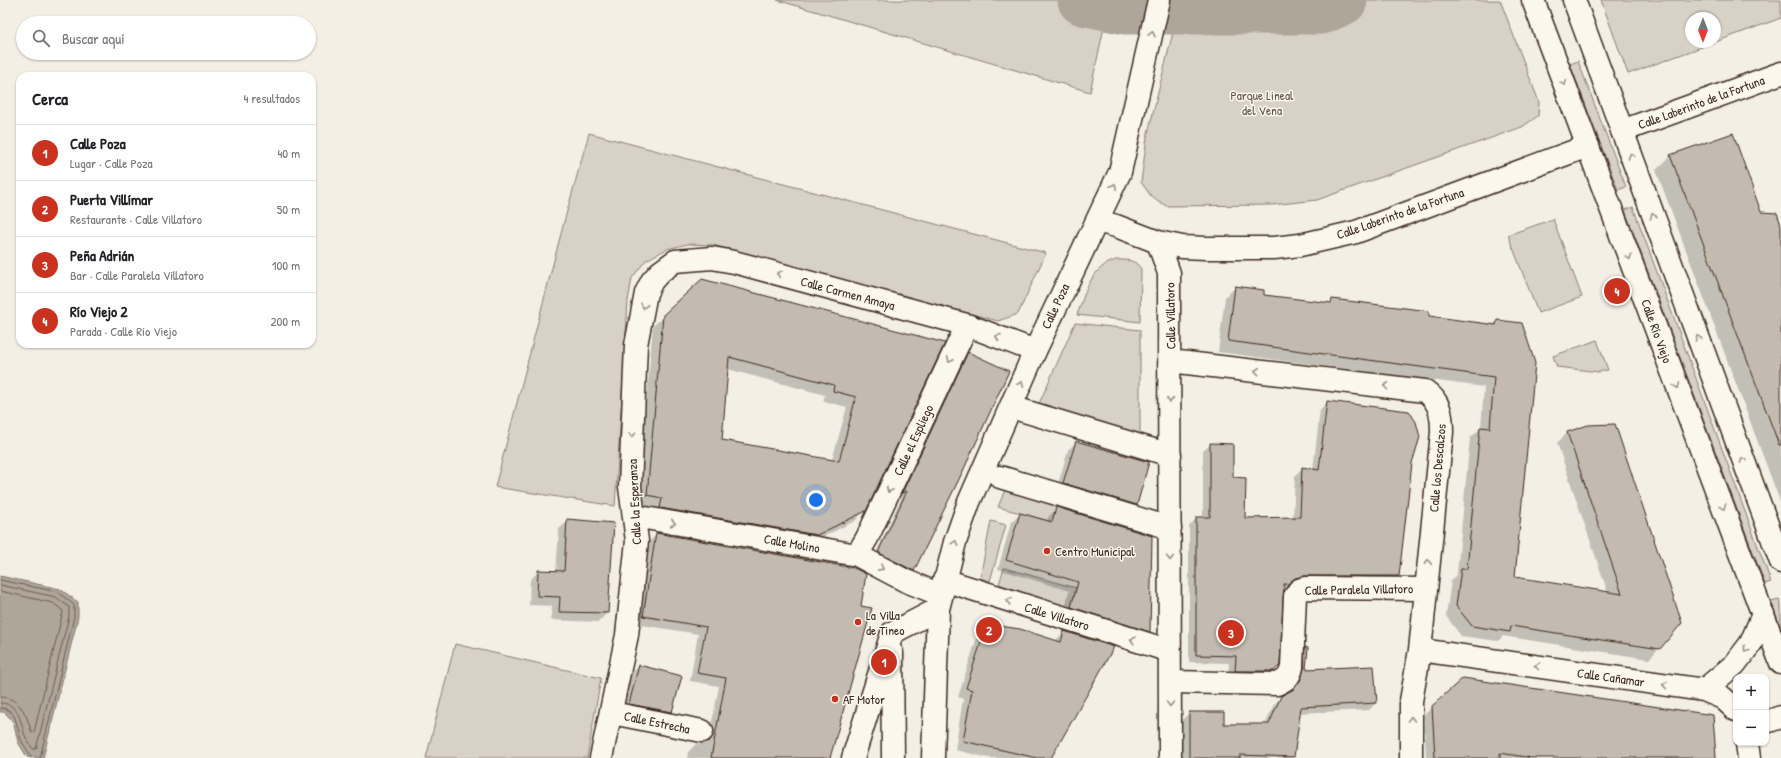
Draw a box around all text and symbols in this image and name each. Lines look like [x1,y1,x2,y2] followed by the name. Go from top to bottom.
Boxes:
[1685,12,1721,48] north arrow
[16,16,316,60] search box
[30,27,52,49] icon: search
[62,28,125,49] text: Buscar aquí
[1147,31,1155,37] one-way arrow
[1635,71,1767,133] street label: Calle Laberinto de la Fortuna
[1560,80,1568,87] one-way arrow
[1230,86,1294,119] park label: Parque Lineal del Vena
[32,87,68,110] text: Cerca
[243,89,300,107] text: 4 resultados
[70,133,126,154] text: Calle Poza
[43,144,47,162] text: 1
[277,144,300,162] text: 40 m
[1627,152,1635,159] one-way arrow
[70,154,153,172] text: Lugar · Calle Poza
[1109,183,1117,190] one-way arrow
[1334,183,1466,243] street label: Calle Laberinto de la Fortuna
[70,189,153,210] text: Puerta Villímar
[42,200,48,218] text: 2
[277,200,300,218] text: 50 m
[70,210,202,228] text: Restaurante · Calle Villatoro
[1650,213,1658,220] one-way arrow
[70,245,134,266] text: Peña Adrián
[1625,254,1633,261] one-way arrow
[42,256,48,274] text: 3
[272,256,300,274] text: 100 m
[70,266,204,284] text: Bar · Calle Paralela Villatoro
[776,271,782,279] one-way arrow
[799,272,897,314] street label: Calle Carmen Amaya
[1604,276,1630,306] pin: 4
[1037,280,1073,332] street label: Calle Poza
[1160,282,1180,350] street label: Calle Villatoro
[1637,297,1677,365] street label: Calle Río Viejo
[70,301,127,322] text: Río Viejo 2
[640,303,648,309] one-way arrow
[43,312,47,330] text: 4
[270,312,300,330] text: 200 m
[70,322,177,340] text: Parada · Calle Río Viejo
[995,333,1002,341] one-way arrow
[1695,335,1703,342] one-way arrow
[947,356,955,363] one-way arrow
[1254,367,1260,376] one-way arrow
[1016,380,1024,387] one-way arrow
[1383,382,1389,391] one-way arrow
[1673,382,1681,389] one-way arrow
[1166,397,1174,403] one-way arrow
[889,402,937,478] street label: Calle el Espliego
[1424,423,1450,513] street label: Calle los Descalzos
[628,432,636,438] one-way arrow
[1740,457,1748,464] one-way arrow
[623,459,645,545] street label: Calle la Esperanza
[886,486,894,494] one-way arrow
[806,490,826,510] your location
[1718,504,1726,511] one-way arrow
[669,518,676,526] one-way arrow
[763,529,821,557] street label: Calle Molino
[950,539,959,546] one-way arrow
[1055,542,1135,560] place label: Centro Municipal
[1042,546,1052,556] marker: Centro Municipal
[1166,555,1174,561] one-way arrow
[1423,559,1432,565] one-way arrow
[876,563,884,570] one-way arrow
[1305,579,1413,599] street label: Calle Paralela Villatoro
[1006,597,1013,606] one-way arrow
[1022,598,1092,634] street label: Calle Villatoro
[866,606,905,639] place label: La Villa de Tineo
[976,615,1002,645] pin: 2
[853,617,863,627] marker: La Villa de Tineo
[1218,618,1244,648] pin: 3
[1130,636,1137,645] one-way arrow
[1744,645,1751,652] one-way arrow
[871,647,897,677] pin: 1
[1534,662,1540,671] one-way arrow
[1576,663,1646,691] street label: Calle Cañamar
[1733,674,1769,746] map controls
[1733,674,1769,710] button: +
[1662,681,1668,690] one-way arrow
[843,690,885,708] place label: AF Motor
[830,694,840,704] marker: AF Motor
[1166,701,1174,707] one-way arrow
[622,706,692,738] street label: Calle Estrecha
[1733,710,1769,746] button: −
[1407,716,1415,722] one-way arrow

